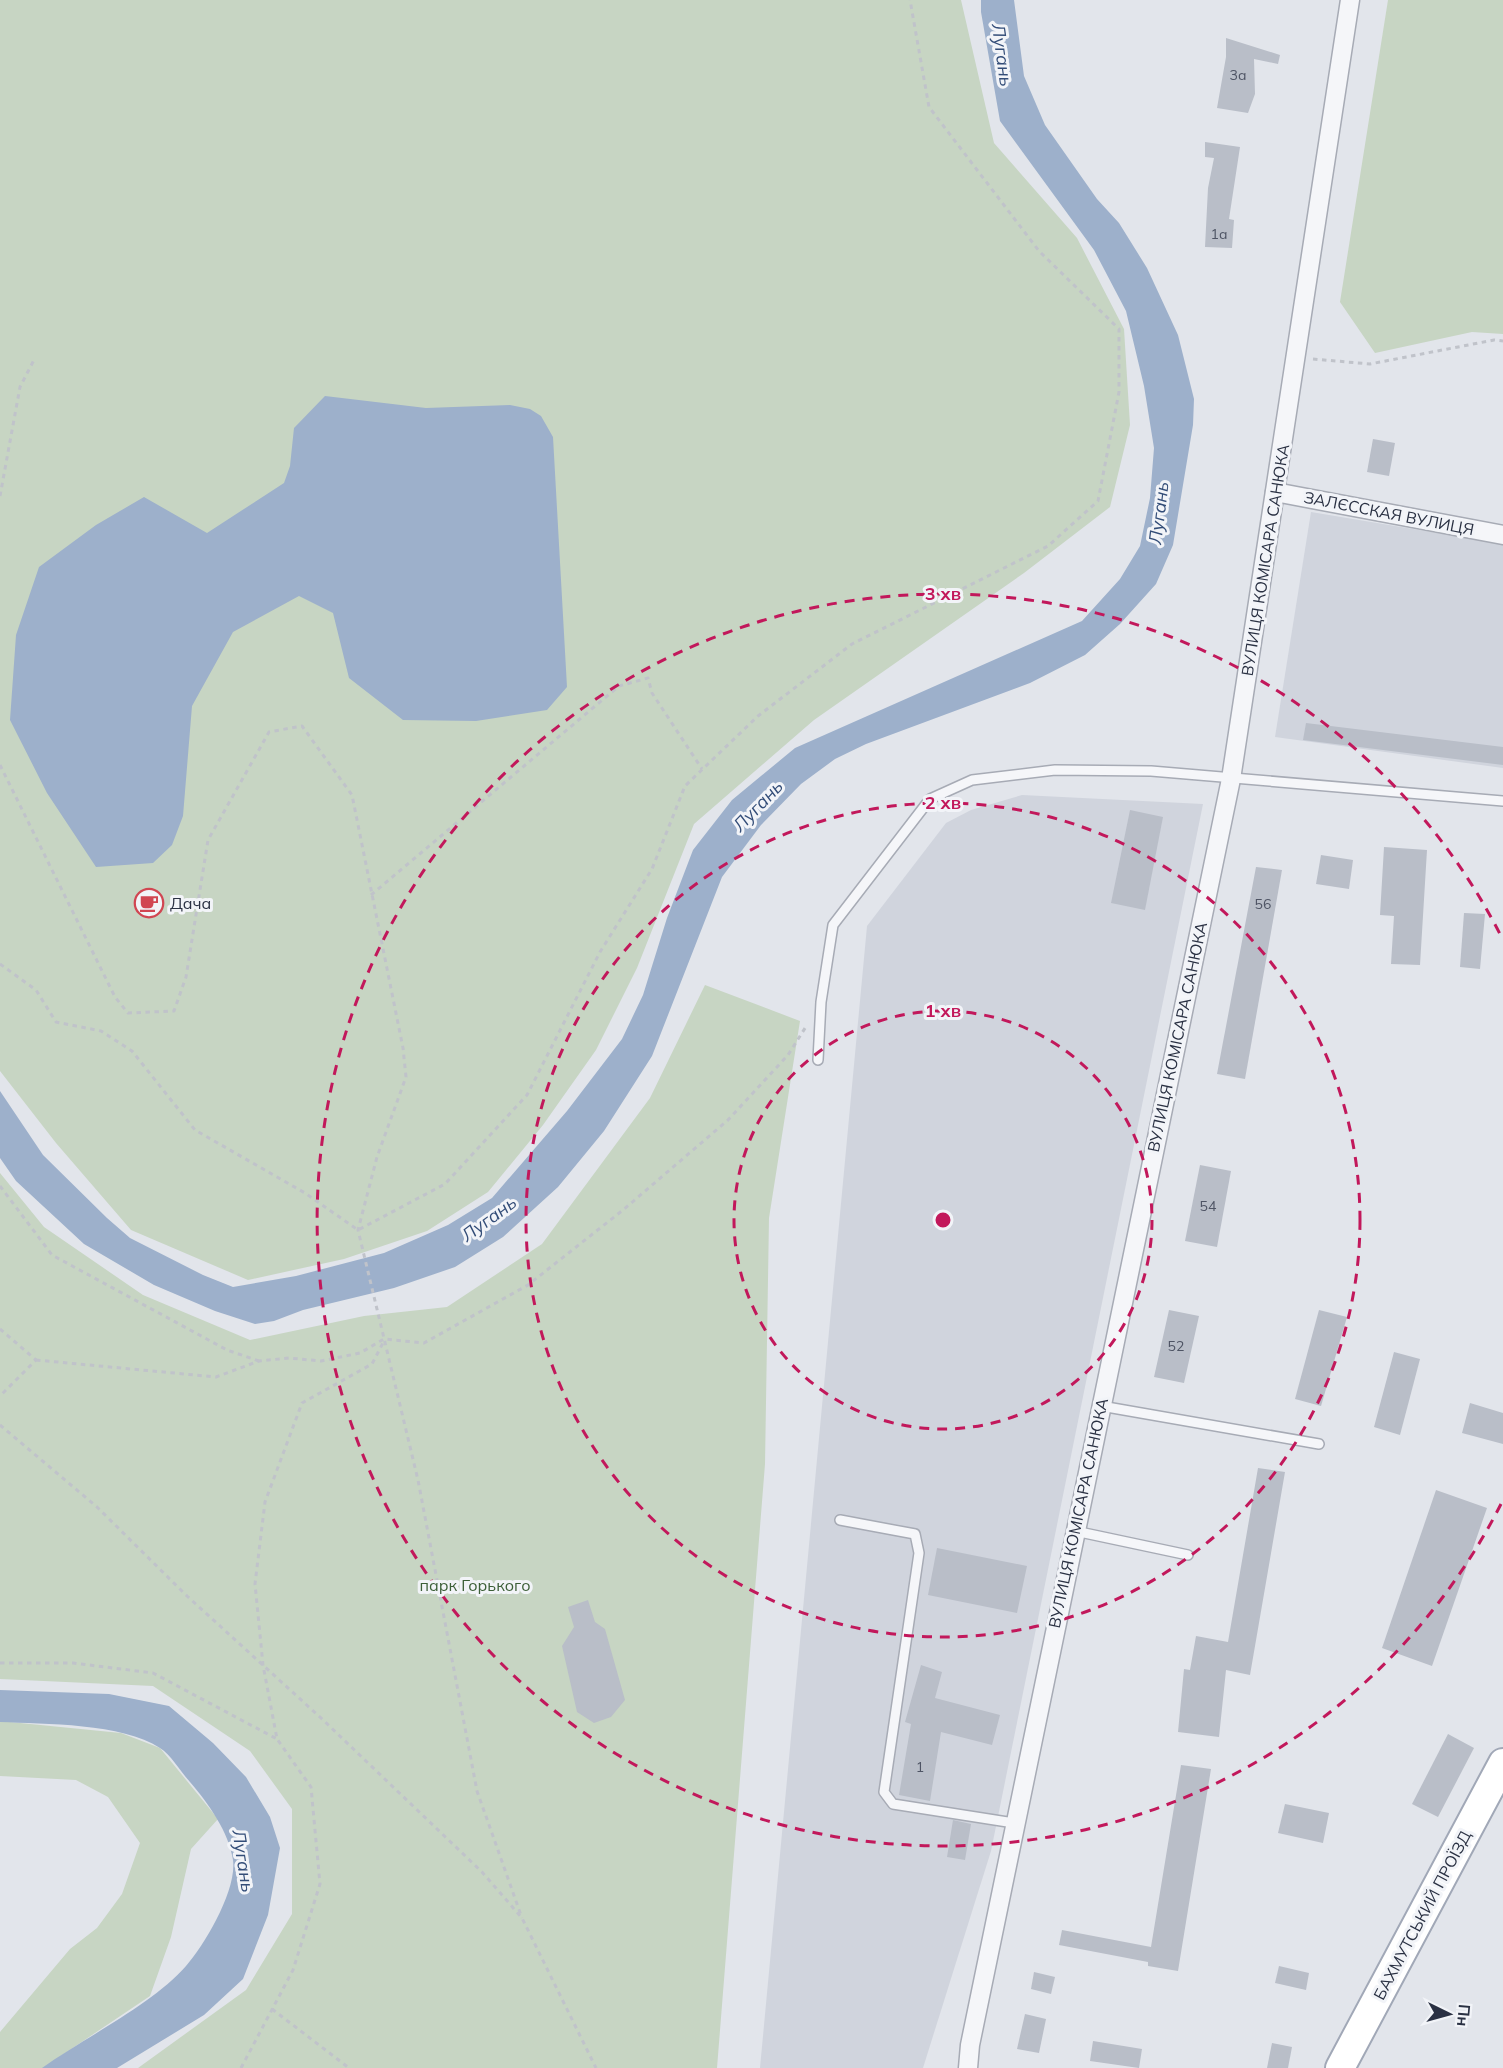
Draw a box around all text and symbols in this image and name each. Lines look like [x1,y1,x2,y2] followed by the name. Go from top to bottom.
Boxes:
[987,21,1018,88] water label: Лугань
[1230,66,1246,84] house number: 3а
[1211,225,1227,243] house number: 1а
[1237,442,1293,677] street label: ВУЛИЦЯ КОМІСАРА САНЮКА
[1143,480,1174,547] water label: Лугань
[1302,487,1476,539] street label: ЗАЛЄССКАЯ ВУЛИЦЯ
[925,582,961,605] text: 3 хв
[727,775,788,837] water label: Лугань
[925,791,961,814] text: 2 хв
[133,887,165,919] cafe icon: Дача
[170,893,211,913] place label: Дача
[1255,895,1271,913] house number: 56
[1143,920,1211,1154] street label: ВУЛИЦЯ КОМІСАРА САНЮКА
[925,999,961,1022] text: 1 хв
[456,1191,521,1247] water label: Лугань
[1200,1197,1217,1215] house number: 54
[933,1210,953,1230] centre of rings
[1168,1337,1184,1355] house number: 52
[1044,1396,1112,1630] street label: ВУЛИЦЯ КОМІСАРА САНЮКА
[420,1575,530,1595] park label: парк Горького
[916,1758,924,1776] house number: 1
[227,1827,260,1894] water label: Лугань
[1369,1827,1475,2003] street label: БАХМУТСЬКИЙ ПРОЇЗД
[1419,1984,1479,2044] north arrow
[1453,2003,1475,2027] text: Пн

